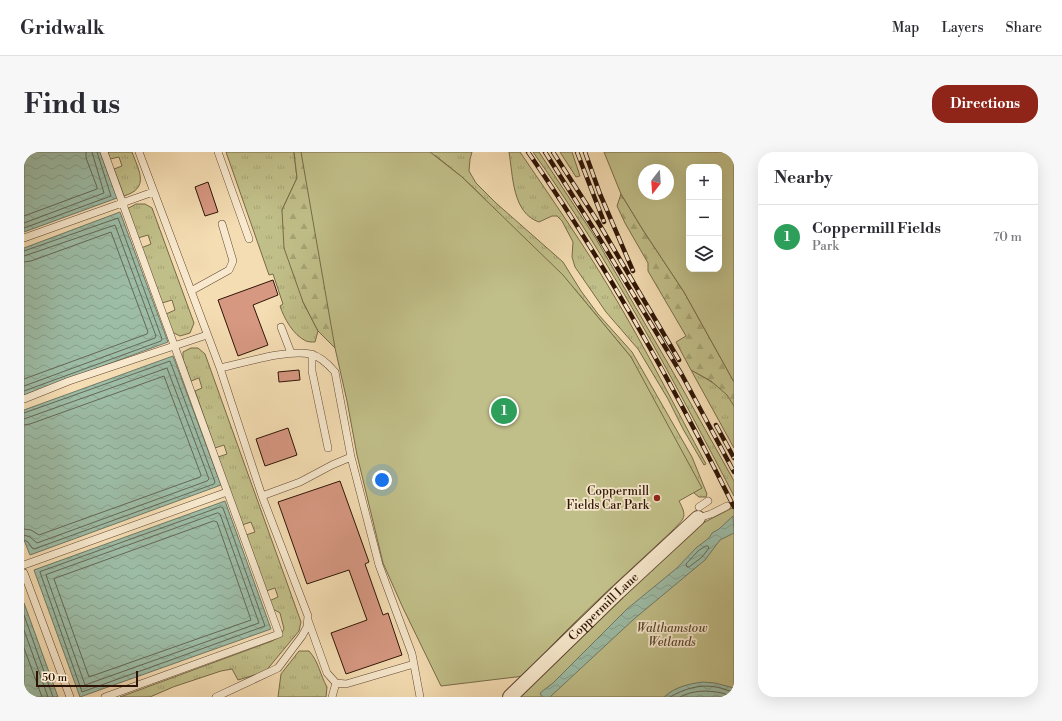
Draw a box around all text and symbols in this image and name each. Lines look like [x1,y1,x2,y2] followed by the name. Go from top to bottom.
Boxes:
[20,16,104,40] text: Gridwalk
[892,19,919,37] text: Map
[941,19,984,37] text: Layers
[1006,19,1042,37] text: Share
[932,85,1038,123] button: Directions
[24,87,120,122] text: Find us
[638,164,674,200] north arrow
[686,164,722,272] map controls
[686,164,722,200] button: +
[774,167,833,189] text: Nearby
[686,200,722,236] button: −
[812,219,941,238] text: Coppermill Fields
[784,229,790,245] text: 1
[993,229,1022,245] text: 70 m
[686,236,722,272] button: layers
[812,238,839,254] text: Park
[491,396,517,426] pin: 1
[372,470,392,490] your location
[566,484,650,513] place label: Coppermill Fields Car Park
[652,493,662,503] marker: Coppermill Fields Car Park
[565,569,642,644] street label: Coppermill Lane
[637,621,707,650] park label: Walthamstow Wetlands
[36,669,138,688] scale bar
[42,671,67,685] text: 50 m

